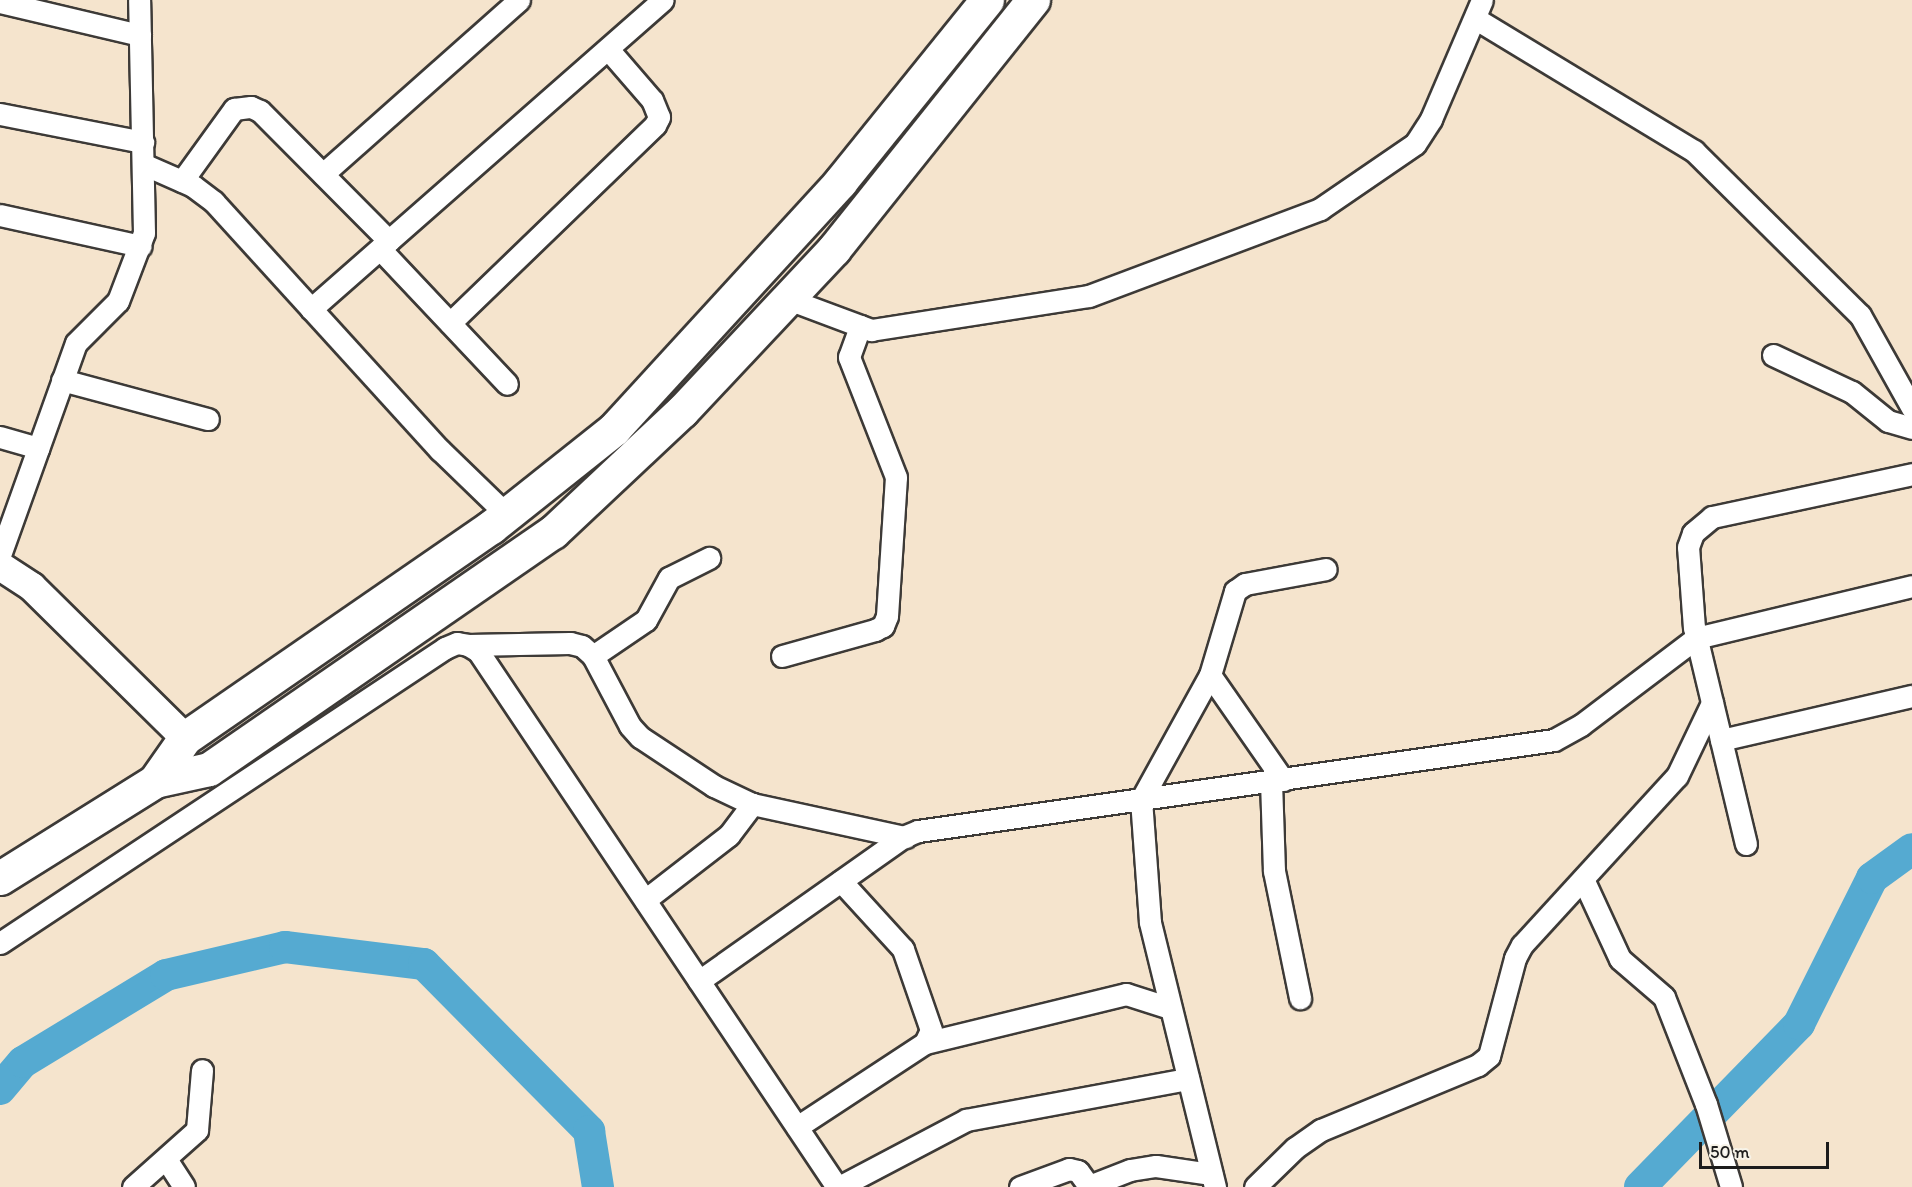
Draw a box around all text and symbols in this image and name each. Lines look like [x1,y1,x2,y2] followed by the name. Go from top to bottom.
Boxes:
[1702,1130,1832,1168] scale bar
[1710,1141,1750,1163] text: 50 m

